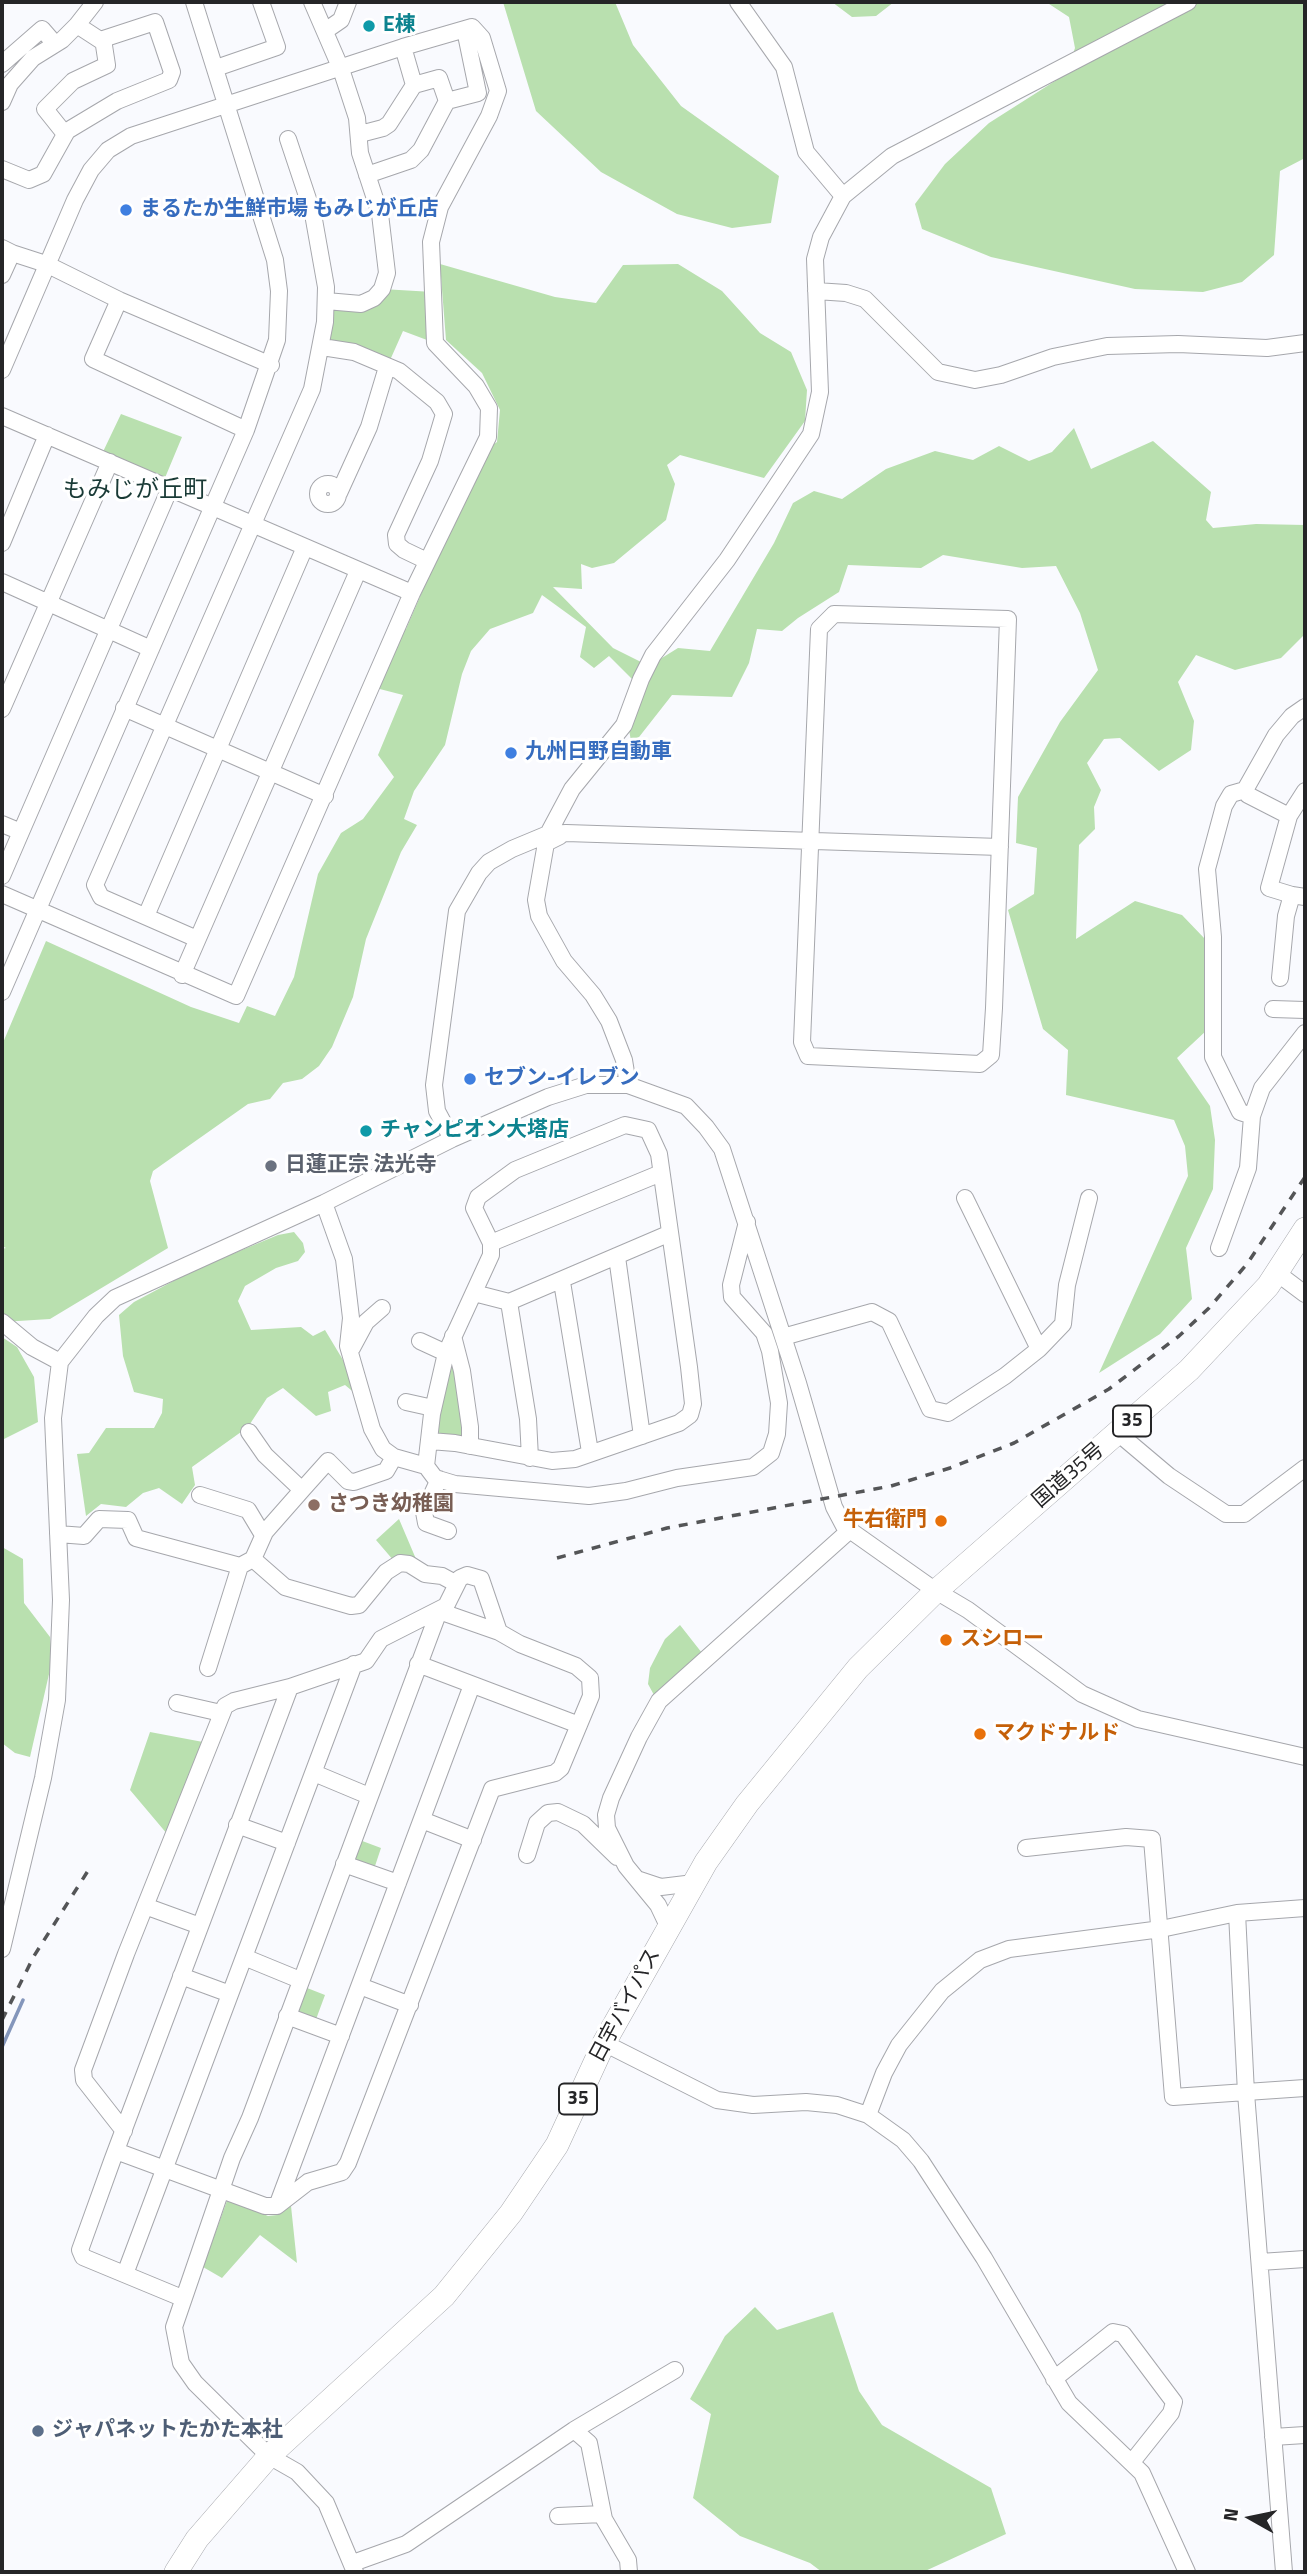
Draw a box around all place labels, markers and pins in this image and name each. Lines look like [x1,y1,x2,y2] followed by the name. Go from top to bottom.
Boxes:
[383,13,416,39] place label: E棟
[361,18,377,34] marker: E棟
[140,197,439,223] place label: まるたか生鮮市場 もみじが丘店
[118,202,134,218] marker: まるたか生鮮市場 もみじが丘店
[525,740,672,766] place label: 九州日野自動車
[503,745,519,761] marker: 九州日野自動車
[484,1066,640,1092] place label: セブン-イレブン
[462,1071,478,1087] marker: セブン-イレブン
[380,1118,569,1144] place label: チャンピオン大塔店
[358,1123,374,1139] marker: チャンピオン大塔店
[285,1153,437,1179] place label: 日蓮正宗 法光寺
[263,1158,279,1174] marker: 日蓮正宗 法光寺
[328,1492,454,1518] place label: さつき幼稚園
[306,1497,322,1513] marker: さつき幼稚園
[843,1508,927,1534] place label: 牛右衛門
[933,1513,949,1529] marker: 牛右衛門
[960,1627,1044,1653] place label: スシロー
[938,1632,954,1648] marker: スシロー
[994,1721,1120,1747] place label: マクドナルド
[972,1726,988,1742] marker: マクドナルド
[52,2418,283,2444] place label: ジャパネットたかた本社
[30,2423,46,2439] marker: ジャパネットたかた本社

